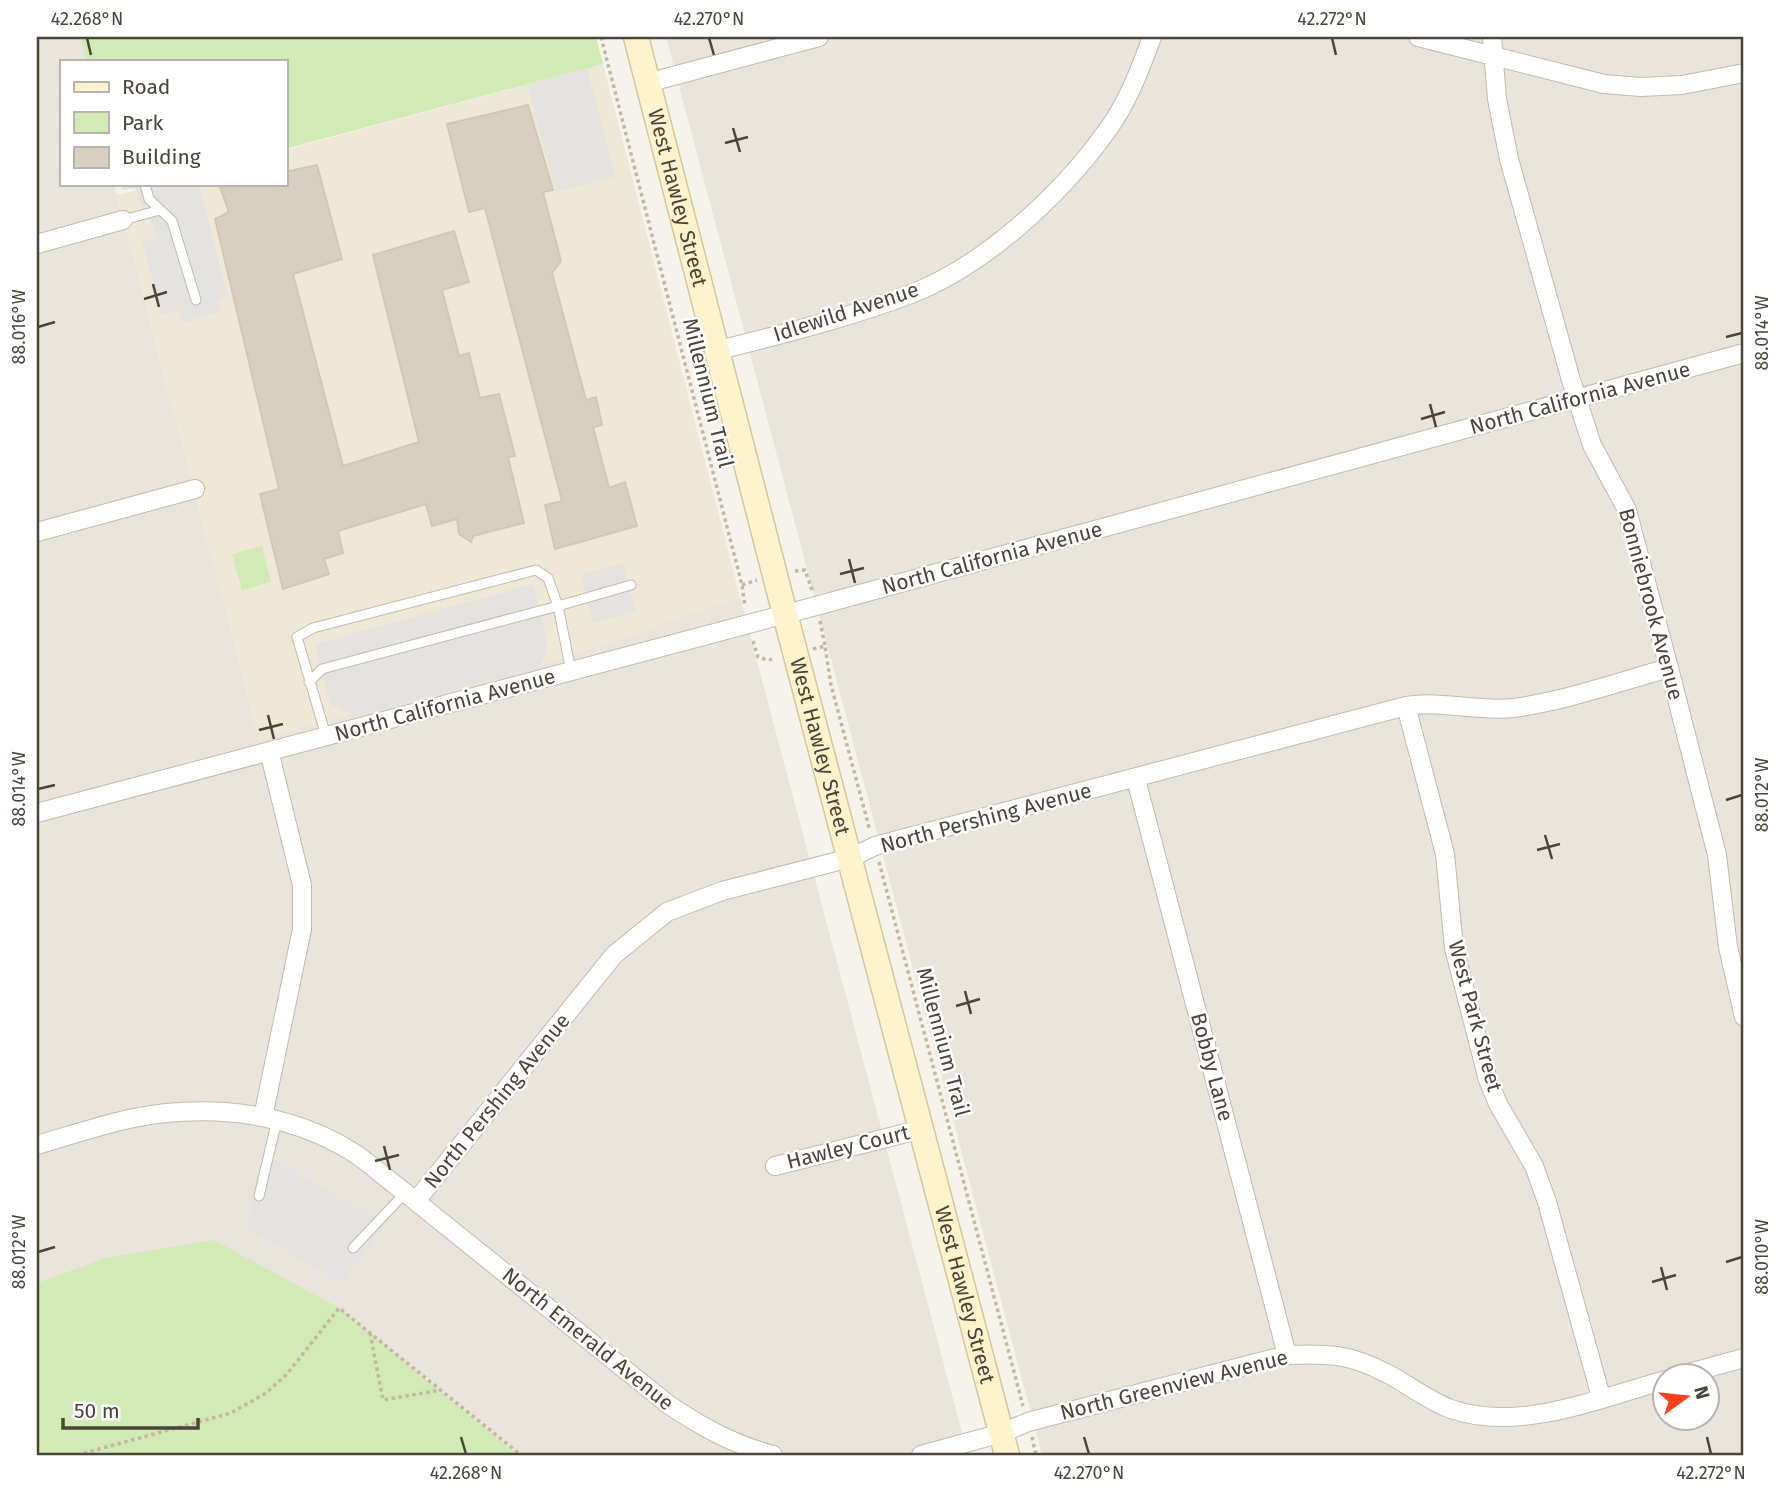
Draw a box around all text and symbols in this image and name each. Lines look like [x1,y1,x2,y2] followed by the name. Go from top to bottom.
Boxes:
[51,8,123,30] text: 42.268°N
[674,8,744,30] text: 42.270°N
[1297,8,1367,30] text: 42.272°N
[60,60,287,186] legend
[122,74,170,100] text: Road
[642,106,713,290] street label: West Hawley Street
[122,110,164,136] text: Park
[122,144,201,170] text: Building
[770,276,922,348] street label: Idlewild Avenue
[8,289,30,365] text: 88.016°W
[1751,295,1773,371] text: 88.014°W
[677,315,739,471] street label: Millennium Trail
[1467,356,1693,440] street label: North California Avenue
[1613,505,1689,703] street label: Bonniebrook Avenue
[879,516,1105,600] street label: North California Avenue
[784,655,856,839] street label: West Hawley Street
[332,663,558,747] street label: North California Avenue
[8,751,30,827] text: 88.014°W
[1751,758,1773,832] text: 88.012°W
[878,777,1094,859] street label: North Pershing Avenue
[1442,938,1508,1095] street label: West Park Street
[911,965,975,1119] street label: Millennium Trail
[418,1008,576,1194] street label: North Pershing Avenue
[1185,1010,1239,1124] street label: Bobby Lane
[784,1119,912,1175] street label: Hawley Court
[929,1203,1001,1387] street label: West Hawley Street
[8,1215,30,1289] text: 88.012°W
[1751,1219,1773,1295] text: 88.010°W
[497,1262,679,1416] street label: North Emerald Avenue
[1057,1344,1291,1426] street label: North Greenview Avenue
[1652,1362,1722,1432] north arrow
[1689,1384,1715,1402] text: N
[63,1387,198,1431] scale bar
[74,1398,120,1424] text: 50 m
[430,1462,502,1484] text: 42.268°N
[1054,1462,1124,1484] text: 42.270°N
[1676,1462,1746,1484] text: 42.272°N

